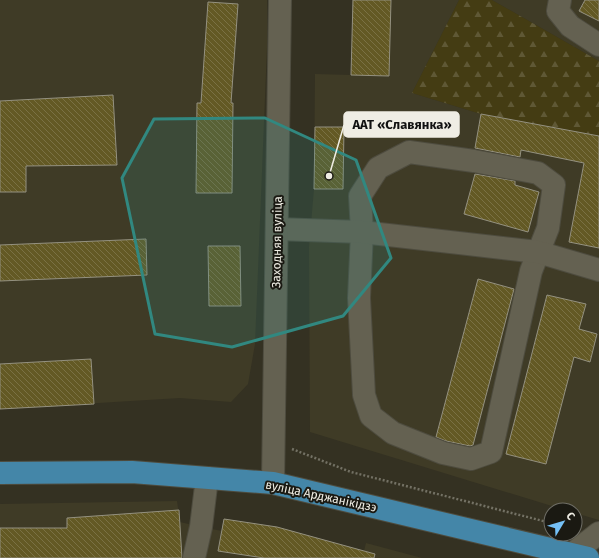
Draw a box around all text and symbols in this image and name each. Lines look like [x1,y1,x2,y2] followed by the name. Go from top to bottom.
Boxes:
[344,112,459,137] callout: ААТ «Славянка»
[351,117,452,132] text: ААТ «Славянка»
[269,196,285,288] street label: Заходняя вуліца
[264,477,378,515] street label: вуліца Арджанікідзэ
[543,502,583,542] north arrow
[563,510,578,523] text: С

